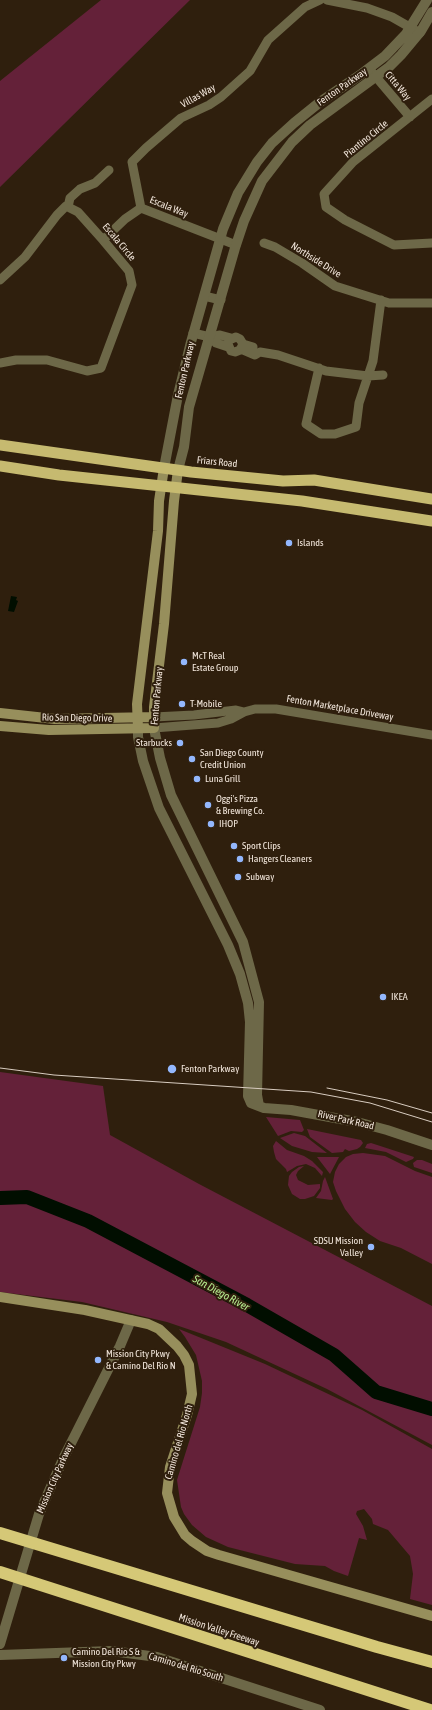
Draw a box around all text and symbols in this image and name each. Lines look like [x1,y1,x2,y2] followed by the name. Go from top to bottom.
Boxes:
[315,65,369,109] street label: Fenton Parkway
[382,69,414,103] street label: Citta Way
[179,82,217,110] street label: Villas Way
[342,118,390,160] street label: Piantino Circle
[148,194,190,220] street label: Escala Way
[100,221,138,263] street label: Escala Circle
[289,240,343,280] street label: Northside Drive
[173,340,197,400] street label: Fenton Parkway
[196,454,238,470] street label: Friars Road
[297,537,323,549] place label: Islands
[284,538,294,548] marker: Islands
[192,650,239,674] place label: McT Real Estate Group
[179,657,189,667] marker: McT Real Estate Group
[148,666,166,726] street label: Fenton Parkway
[286,693,394,723] street label: Fenton Marketplace Driveway
[190,698,222,710] place label: T-Mobile
[177,699,187,709] marker: T-Mobile
[42,711,112,725] street label: Rio San Diego Drive
[136,737,172,749] place label: Starbucks
[175,738,185,748] marker: Starbucks
[200,747,264,770] place label: San Diego County Credit Union
[187,754,197,764] marker: San Diego County Credit Union
[205,773,240,785] place label: Luna Grill
[192,774,202,784] marker: Luna Grill
[216,793,264,816] place label: Oggi's Pizza & Brewing Co.
[203,800,213,810] marker: Oggi's Pizza & Brewing Co.
[219,818,238,830] place label: IHOP
[206,819,216,829] marker: IHOP
[242,840,280,852] place label: Sport Clips
[229,841,239,851] marker: Sport Clips
[248,853,312,865] place label: Hangers Cleaners
[235,854,245,864] marker: Hangers Cleaners
[246,871,274,883] place label: Subway
[233,872,243,882] marker: Subway
[391,991,408,1003] place label: IKEA
[378,992,388,1002] marker: IKEA
[166,1063,178,1075] marker: Fenton Parkway
[181,1063,239,1075] place label: Fenton Parkway
[317,1108,375,1132] street label: River Park Road
[314,1235,363,1258] place label: SDSU Mission Valley
[366,1242,376,1252] marker: SDSU Mission Valley
[191,1272,251,1314] water label: San Diego River
[106,1348,176,1372] place label: Mission City Pkwy & Camino Del Rio N
[93,1355,103,1365] marker: Mission City Pkwy & Camino Del Rio N
[163,1403,195,1481] street label: Camino del Rio North
[34,1441,76,1515] street label: Mission City Parkway
[177,1611,261,1649] street label: Mission Valley Freeway
[72,1646,140,1670] place label: Camino Del Rio S & Mission City Pkwy
[147,1650,225,1684] street label: Camino del Rio South
[59,1653,69,1663] marker: Camino Del Rio S & Mission City Pkwy

